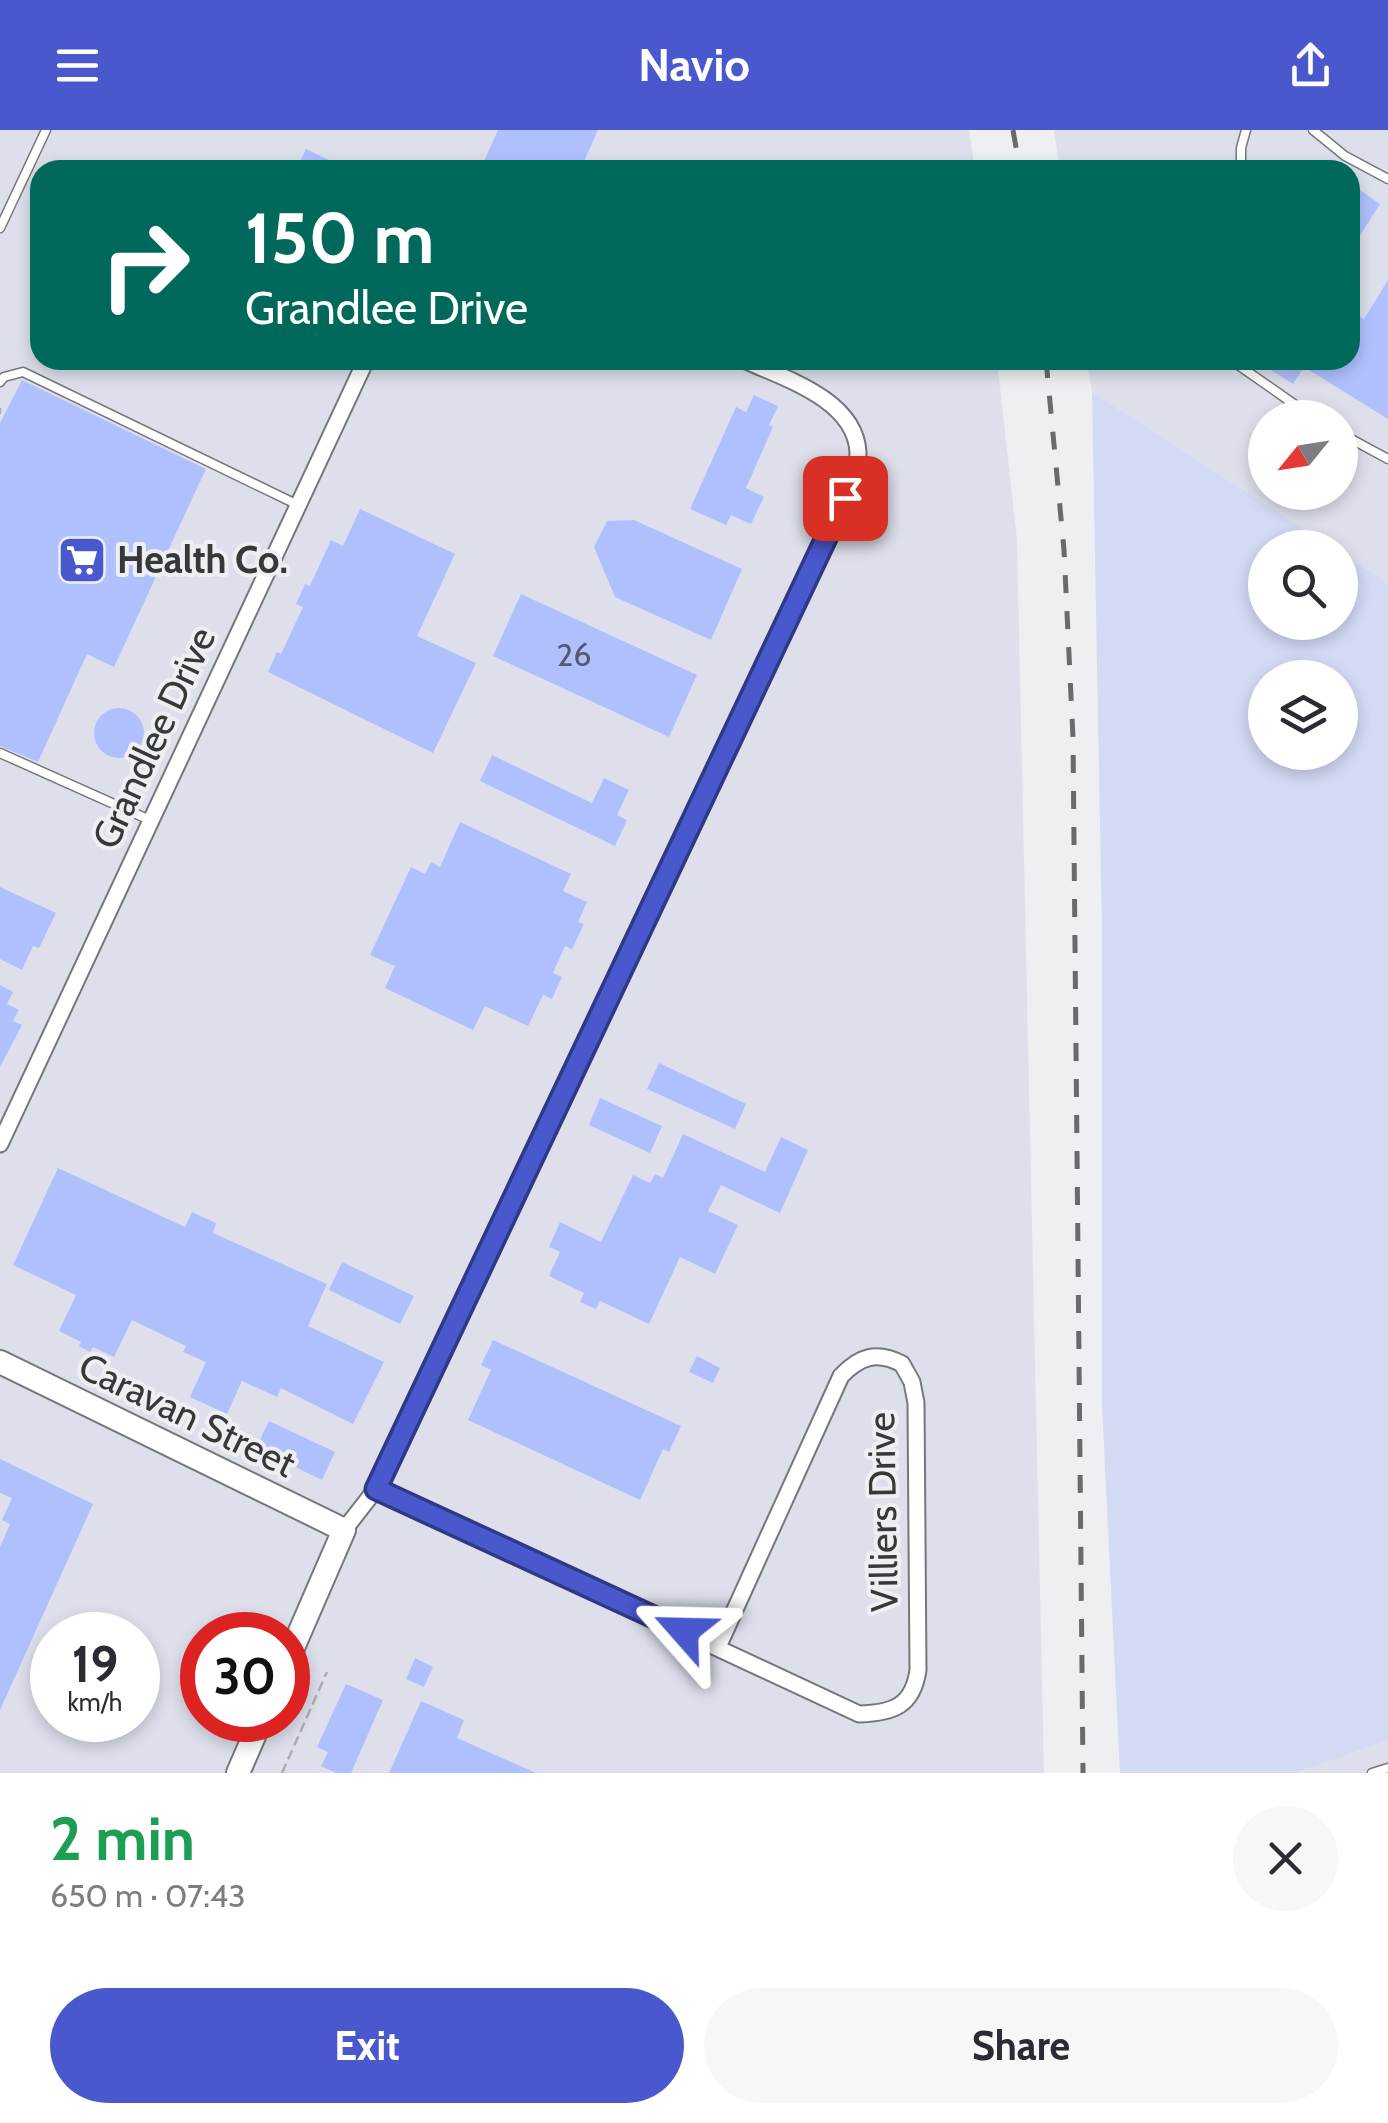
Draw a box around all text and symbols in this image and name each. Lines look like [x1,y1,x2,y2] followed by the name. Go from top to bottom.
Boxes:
[50,38,105,93] icon: menu
[638,38,750,92] text: Navio
[1283,38,1338,93] icon: share
[245,195,434,281] text: 150 m
[80,200,210,330] icon: right
[245,281,528,335] text: Grandlee Drive
[1248,400,1358,510] north arrow
[1248,400,1358,770] map controls
[803,456,888,541] pin
[818,471,873,526] icon: arrive
[1248,530,1358,640] button: search
[56,534,108,586] supermarket icon: Health Co.
[117,536,288,583] place label: Health Co.
[82,620,225,856] street label: Grandlee Drive
[557,635,591,674] house number: 26
[1248,660,1358,770] button: layers
[71,1342,303,1487] street label: Caravan Street
[857,1412,908,1612] street label: Villiers Drive
[632,1579,736,1683] position arrow
[180,1612,310,1742] speed limit sign: 30
[72,1634,118,1695] text: 19
[68,1687,122,1717] text: km/h
[50,1802,195,1875] text: 2 min
[1233,1806,1338,1911] button: close
[50,1876,246,1915] text: 650 m · 07:43
[50,1988,684,2103] button: Exit
[704,1988,1338,2103] button: Share

